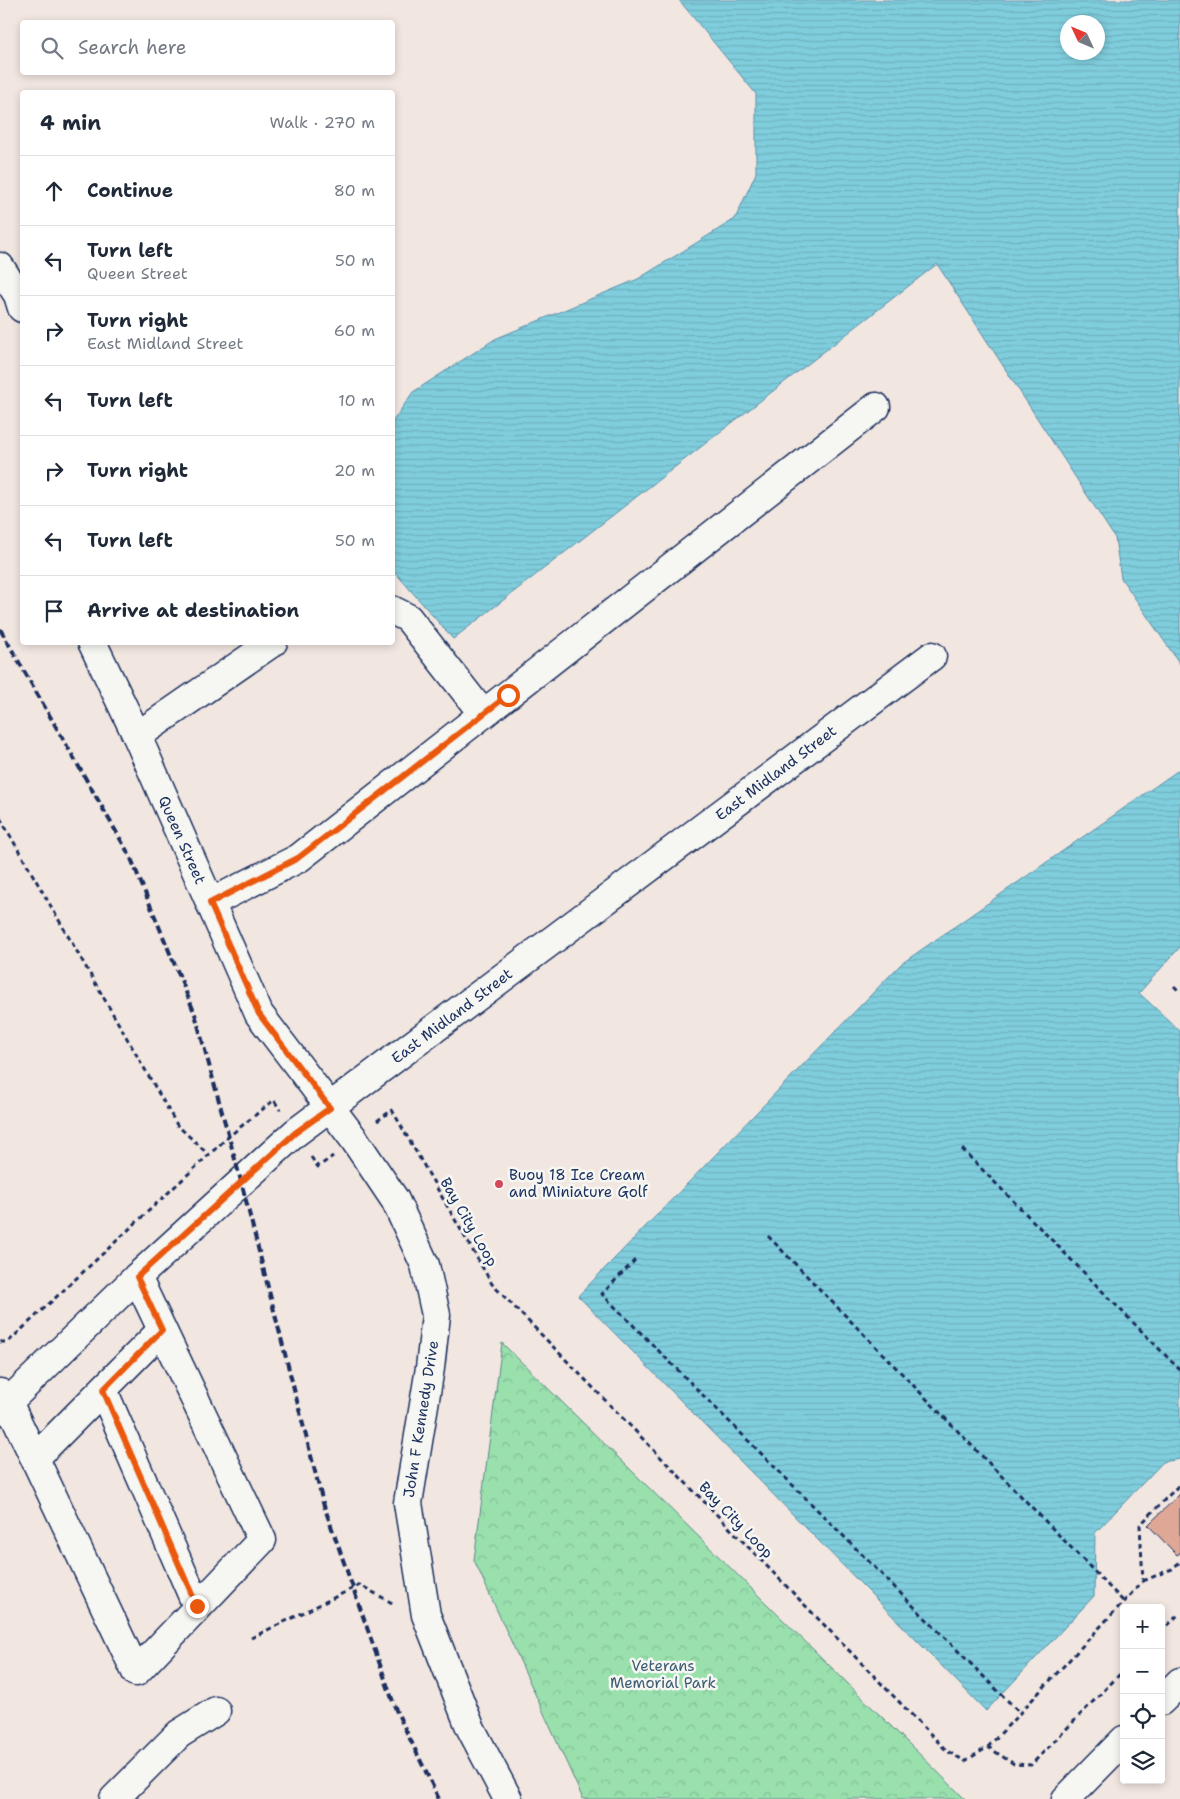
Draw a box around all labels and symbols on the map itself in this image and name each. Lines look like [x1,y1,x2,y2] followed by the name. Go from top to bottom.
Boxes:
[1060,15,1105,60] north arrow
[497,684,520,707] route start
[711,721,841,825] street label: East Midland Street
[154,793,210,887] street label: Queen Street
[387,964,517,1068] street label: East Midland Street
[509,1165,648,1202] place label: Buoy 18 Ice Cream and Miniature Golf
[436,1174,502,1270] street label: Bay City Loop
[493,1178,505,1190] marker: Buoy 18 Ice Cream and Miniature Golf
[399,1339,443,1499] street label: John F Kennedy Drive
[694,1477,778,1563] street label: Bay City Loop
[186,1595,209,1618] route end
[610,1656,716,1693] park label: Veterans Memorial Park

